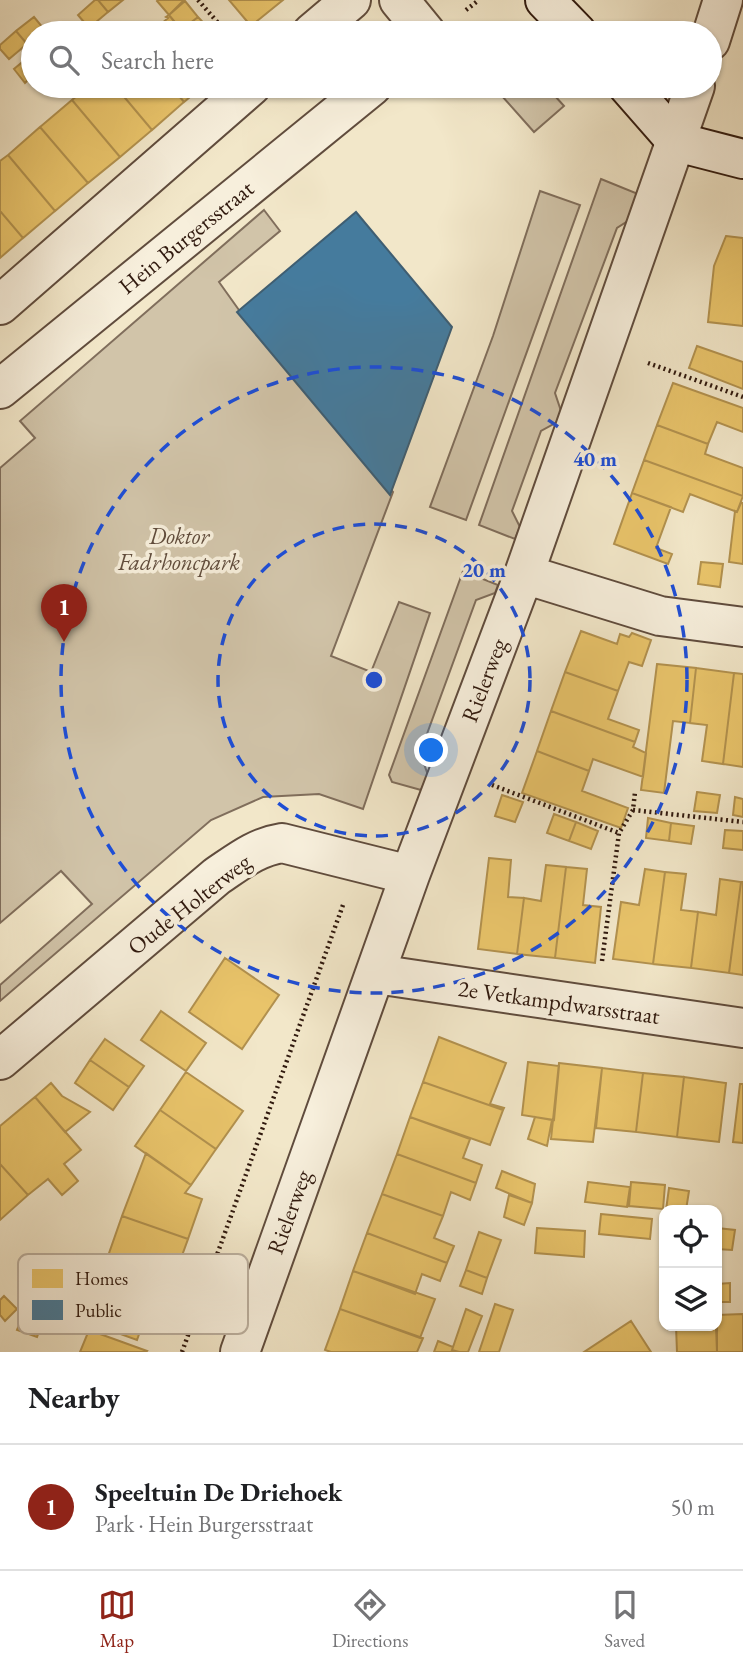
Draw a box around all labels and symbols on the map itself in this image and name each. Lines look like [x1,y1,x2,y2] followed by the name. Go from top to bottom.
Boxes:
[112,173,260,301] street label: Hein Burgersstraat
[573,445,617,472] text: 40 m
[117,521,241,577] park label: Doktor Fadrhoncpark
[462,556,506,583] text: 20 m
[41,584,87,642] pin: 1
[454,633,514,726] street label: Rielerweg
[362,668,386,692] centre of rings
[414,733,448,767] your location
[121,846,257,961] street label: Oude Holterweg
[456,973,662,1031] street label: 2e Vetkampdwarsstraat
[260,1165,318,1258] street label: Rielerweg
[18,1254,248,1334] legend
[75,1266,128,1291] text: Homes
[75,1298,122,1323] text: Public

